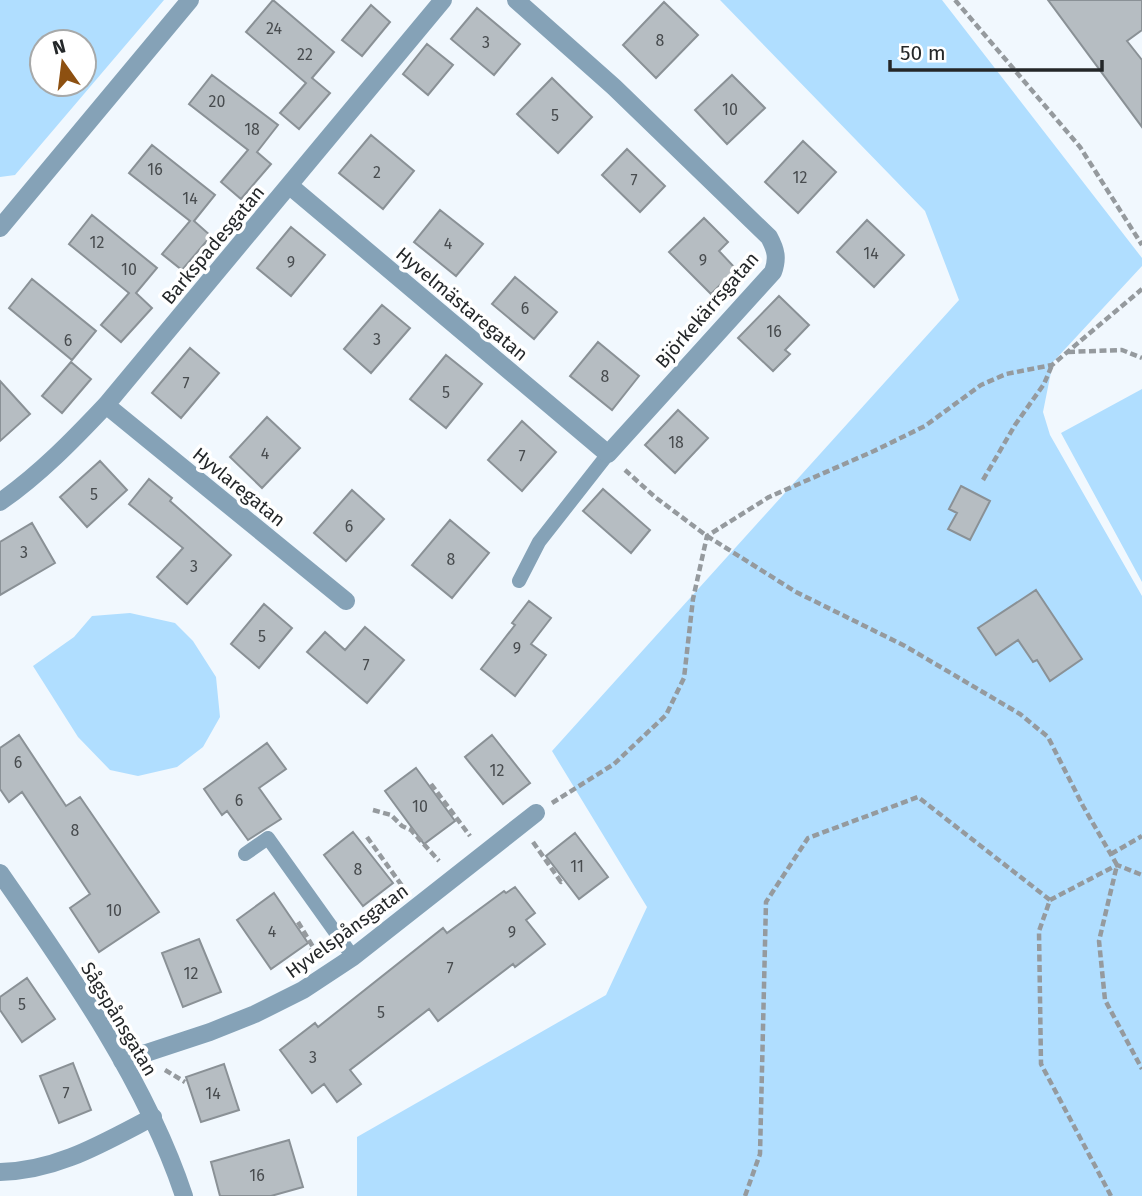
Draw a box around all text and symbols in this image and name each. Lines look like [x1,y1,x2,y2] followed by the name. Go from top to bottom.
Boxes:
[266,19,282,38] house number: 24
[28,28,98,98] north arrow
[890,28,1102,72] scale bar
[656,31,665,50] house number: 8
[482,33,490,52] house number: 3
[50,34,68,60] text: N
[900,40,946,66] text: 50 m
[297,45,313,64] house number: 22
[209,92,225,111] house number: 20
[722,100,738,119] house number: 10
[551,106,559,125] house number: 5
[244,120,260,139] house number: 18
[147,160,163,179] house number: 16
[373,163,381,182] house number: 2
[793,168,807,187] house number: 12
[630,171,638,190] house number: 7
[157,181,269,309] street label: Barkspadesgatan
[182,189,198,208] house number: 14
[90,233,104,252] house number: 12
[444,234,453,253] house number: 4
[391,242,533,366] street label: Hyvelmästaregatan
[863,244,879,263] house number: 14
[650,247,764,373] street label: Björkekärrsgatan
[699,251,707,270] house number: 9
[287,253,295,272] house number: 9
[121,260,137,279] house number: 10
[521,299,529,318] house number: 6
[766,322,782,341] house number: 16
[373,330,381,349] house number: 3
[64,331,72,350] house number: 6
[601,367,610,386] house number: 8
[182,374,190,393] house number: 7
[442,383,450,402] house number: 5
[668,433,684,452] house number: 18
[188,443,290,531] street label: Hyvlaregatan
[261,444,270,463] house number: 4
[518,447,526,466] house number: 7
[90,485,98,504] house number: 5
[345,517,353,536] house number: 6
[20,543,28,562] house number: 3
[447,550,456,569] house number: 8
[190,557,198,576] house number: 3
[258,627,266,646] house number: 5
[513,639,521,658] house number: 9
[362,656,370,675] house number: 7
[14,753,22,772] house number: 6
[490,761,504,780] house number: 12
[235,791,243,810] house number: 6
[412,797,428,816] house number: 10
[71,821,80,840] house number: 8
[570,857,584,876] house number: 11
[354,860,363,879] house number: 8
[281,879,413,983] street label: Hyvelspånsgatan
[106,901,122,920] house number: 10
[268,922,277,941] house number: 4
[508,923,516,942] house number: 9
[76,958,162,1080] street label: Sågspånsgatan
[446,959,454,978] house number: 7
[184,964,198,983] house number: 12
[18,995,26,1014] house number: 5
[377,1003,385,1022] house number: 5
[309,1048,317,1067] house number: 3
[62,1084,70,1103] house number: 7
[205,1084,221,1103] house number: 14
[249,1166,265,1185] house number: 16

